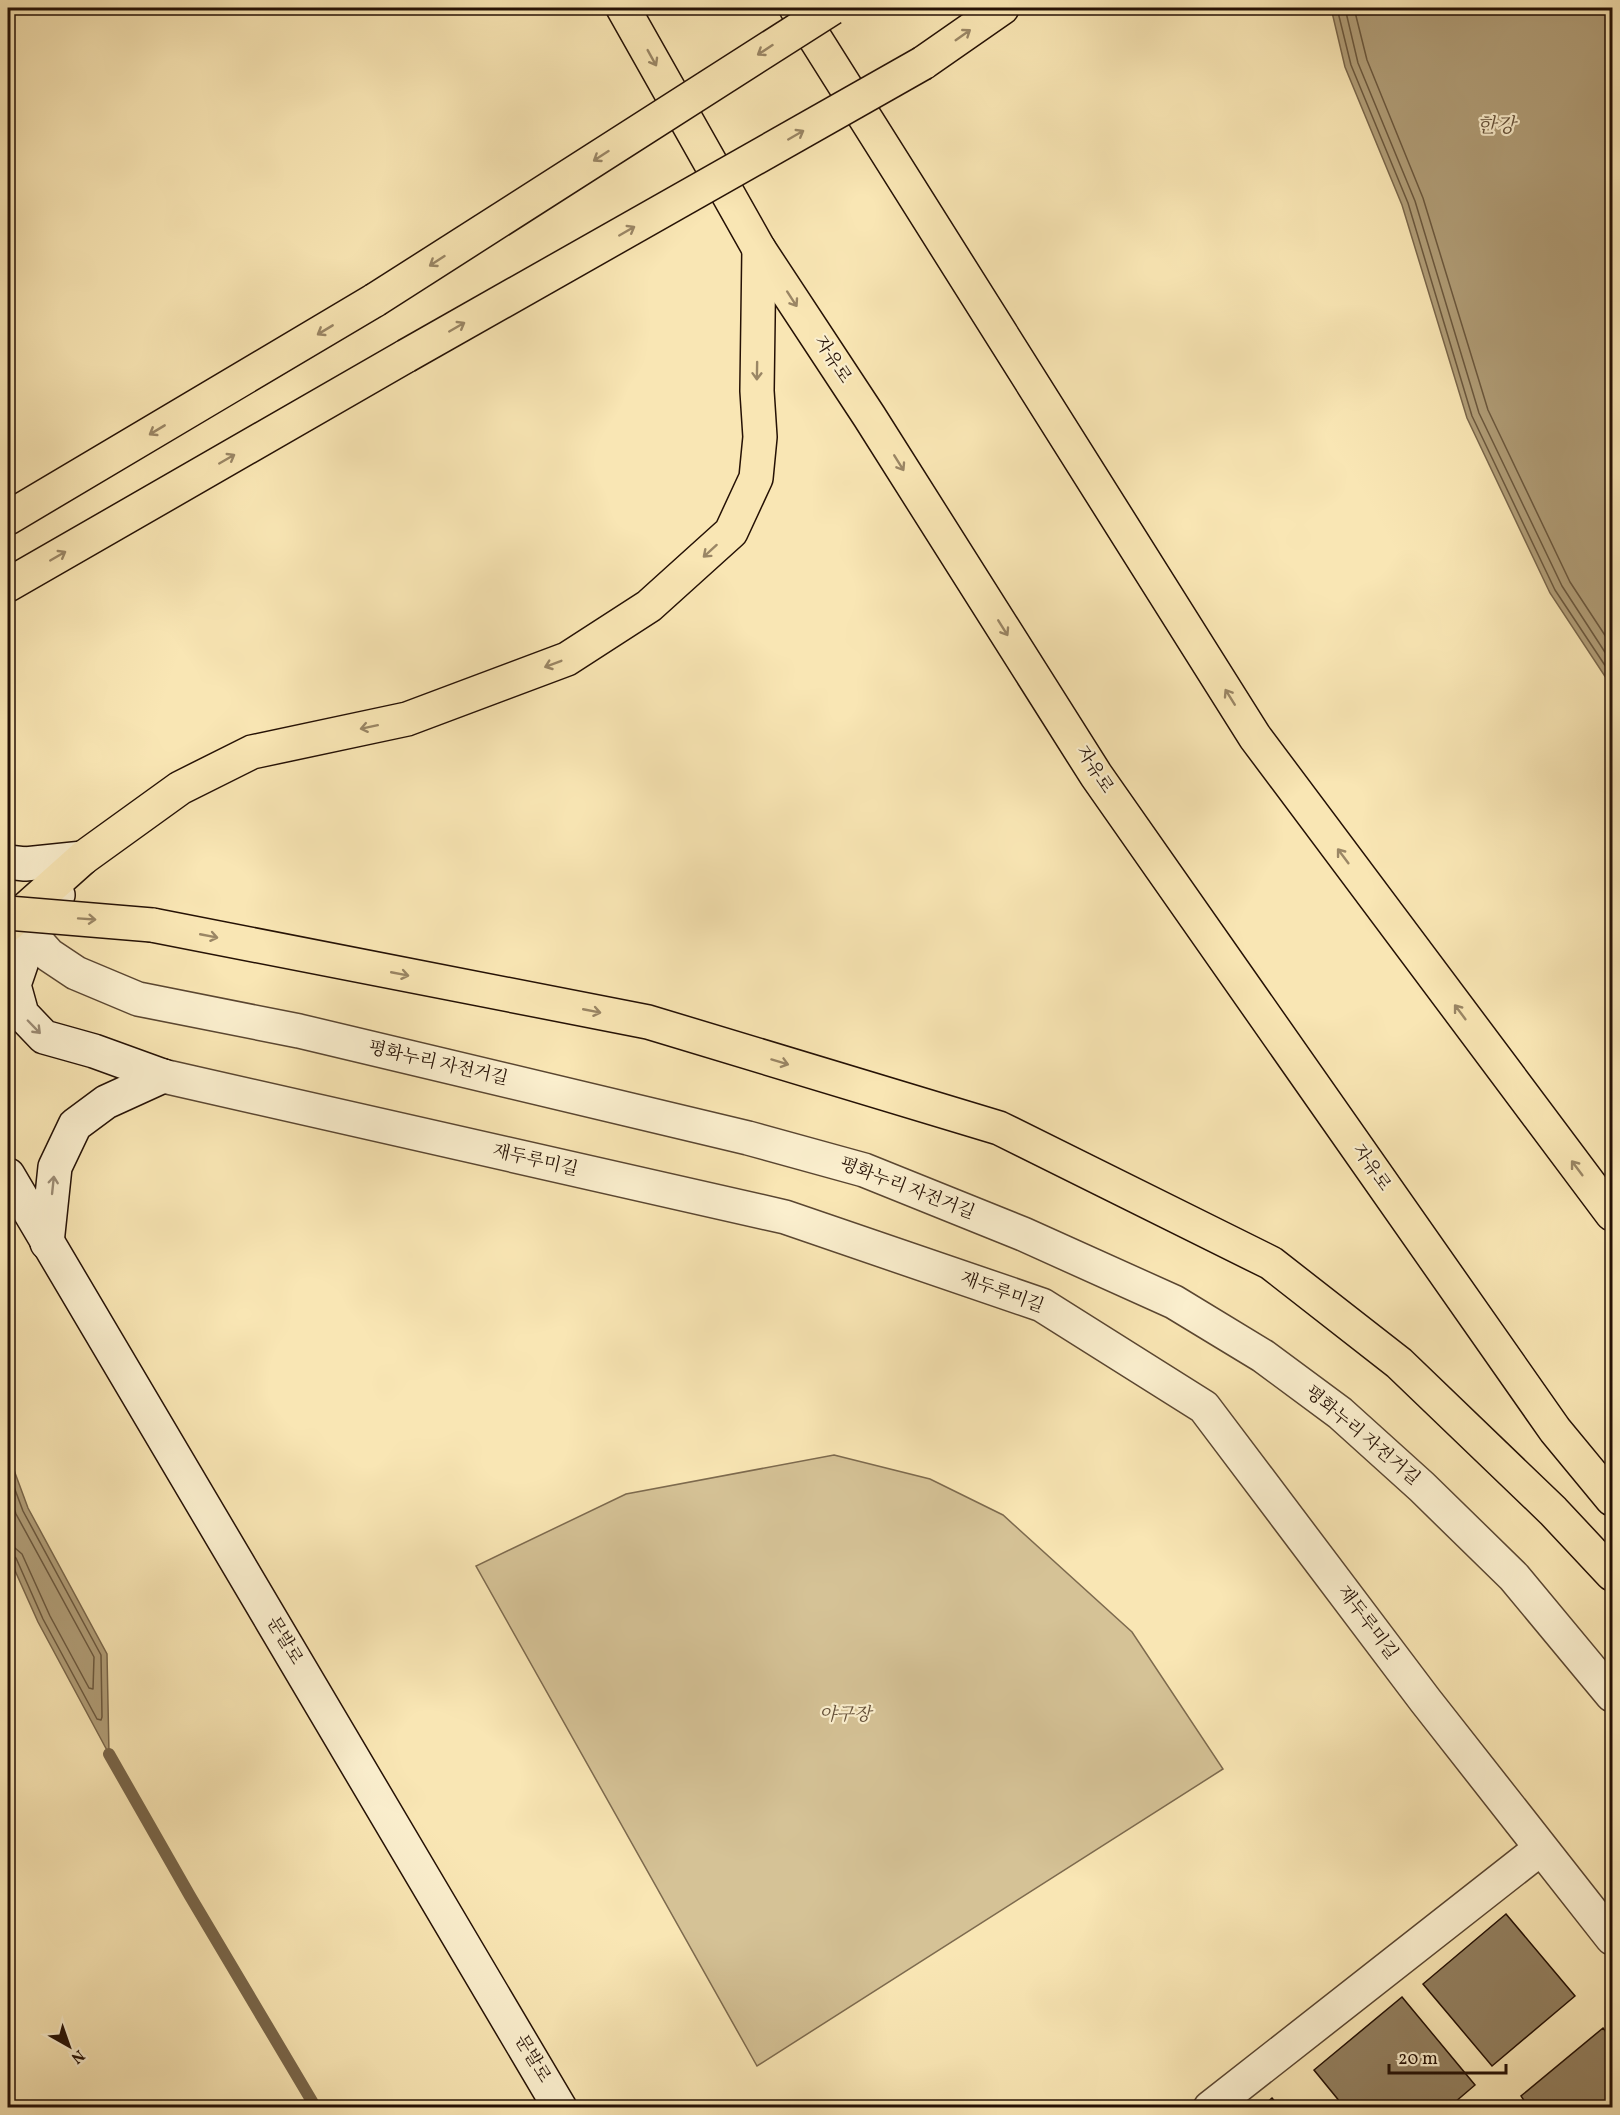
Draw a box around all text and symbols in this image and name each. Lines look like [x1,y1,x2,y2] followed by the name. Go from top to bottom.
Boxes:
[954,29,970,41] one-way arrow
[757,45,774,57] one-way arrow
[647,49,658,67] one-way arrow
[1477,113,1518,141] water label: 한강
[788,128,805,140] one-way arrow
[593,150,610,162] one-way arrow
[618,225,635,237] one-way arrow
[429,255,446,267] one-way arrow
[786,291,799,308] one-way arrow
[448,321,465,333] one-way arrow
[317,325,334,337] one-way arrow
[807,331,857,389] street label: 자유로
[751,360,763,380] one-way arrow
[149,424,166,436] one-way arrow
[218,453,235,465] one-way arrow
[893,454,905,471] one-way arrow
[703,544,718,558] one-way arrow
[49,550,66,562] one-way arrow
[997,619,1009,636] one-way arrow
[544,659,563,670] one-way arrow
[1223,689,1235,706] one-way arrow
[360,722,379,733] one-way arrow
[1069,741,1119,799] street label: 자유로
[1337,848,1350,864] one-way arrow
[76,913,96,924] one-way arrow
[199,931,218,942] one-way arrow
[390,969,410,980] one-way arrow
[1454,1004,1467,1020] one-way arrow
[582,1006,601,1017] one-way arrow
[27,1019,41,1034] one-way arrow
[366,1036,510,1092] street label: 평화누리 자전거길
[770,1057,789,1068] one-way arrow
[490,1139,580,1183] street label: 재두루미길
[1346,1139,1396,1197] street label: 자유로
[836,1152,978,1226] street label: 평화누리 자전거길
[1571,1160,1584,1176] one-way arrow
[48,1175,59,1195] one-way arrow
[957,1266,1047,1320] street label: 재두루미길
[1299,1381,1425,1491] street label: 평화누리 자전거길
[1331,1581,1403,1665] street label: 재두루미길
[260,1612,308,1670] street label: 문발로
[819,1703,874,1728] park label: 야구장
[39,2016,99,2076] north arrow
[508,2030,556,2088] street label: 문발로
[1389,2037,1506,2075] scale bar
[66,2044,89,2068] text: N
[1398,2047,1438,2072] text: 20 m

